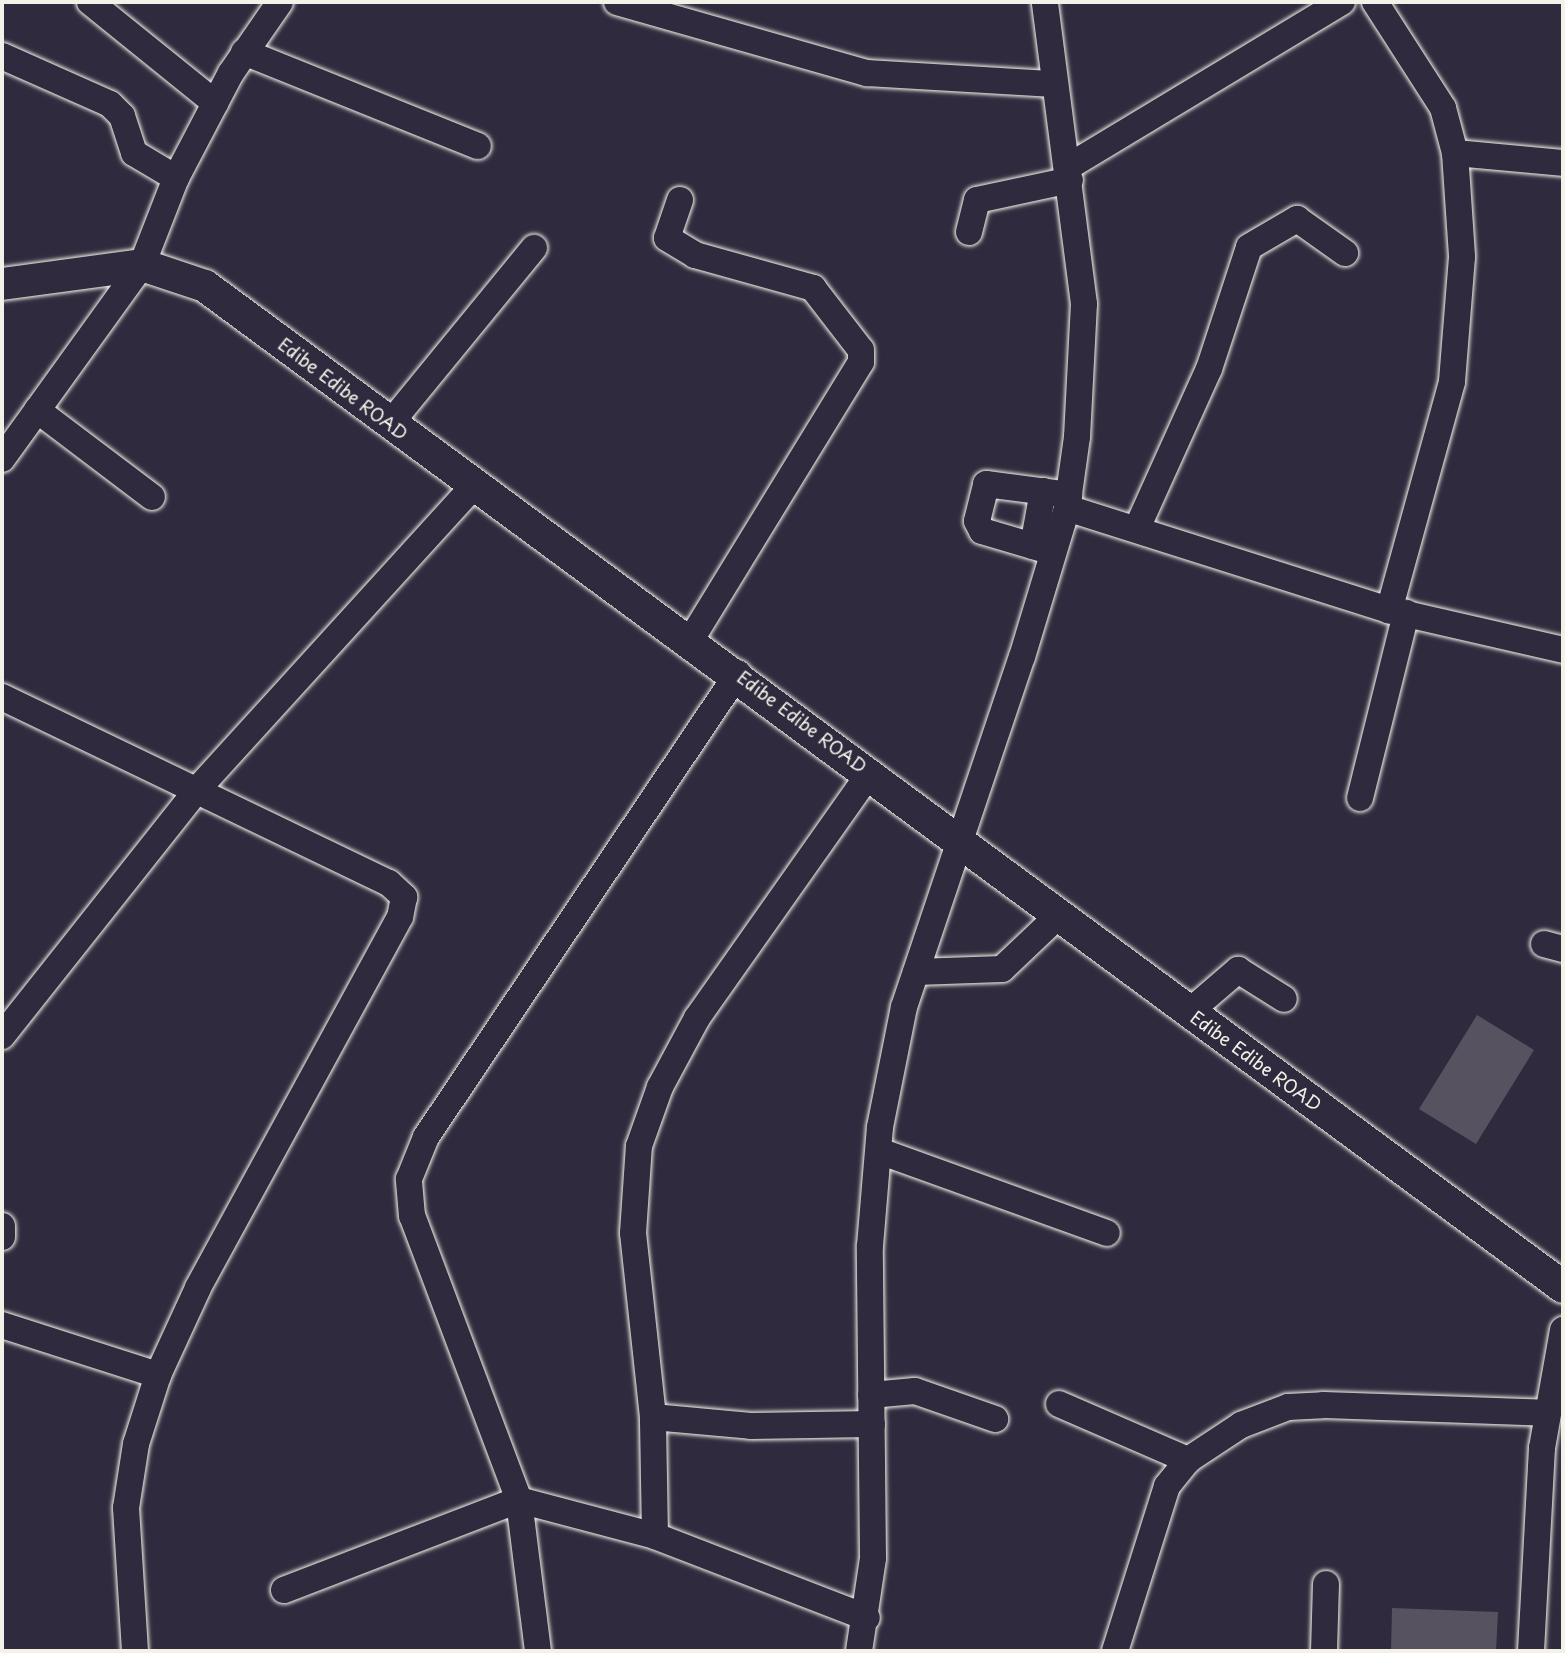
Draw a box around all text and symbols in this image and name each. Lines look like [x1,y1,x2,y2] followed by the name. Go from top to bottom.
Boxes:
[273,333,413,445] street label: Edibe Edibe ROAD
[732,666,872,778] street label: Edibe Edibe ROAD
[1186,1006,1326,1116] street label: Edibe Edibe ROAD

